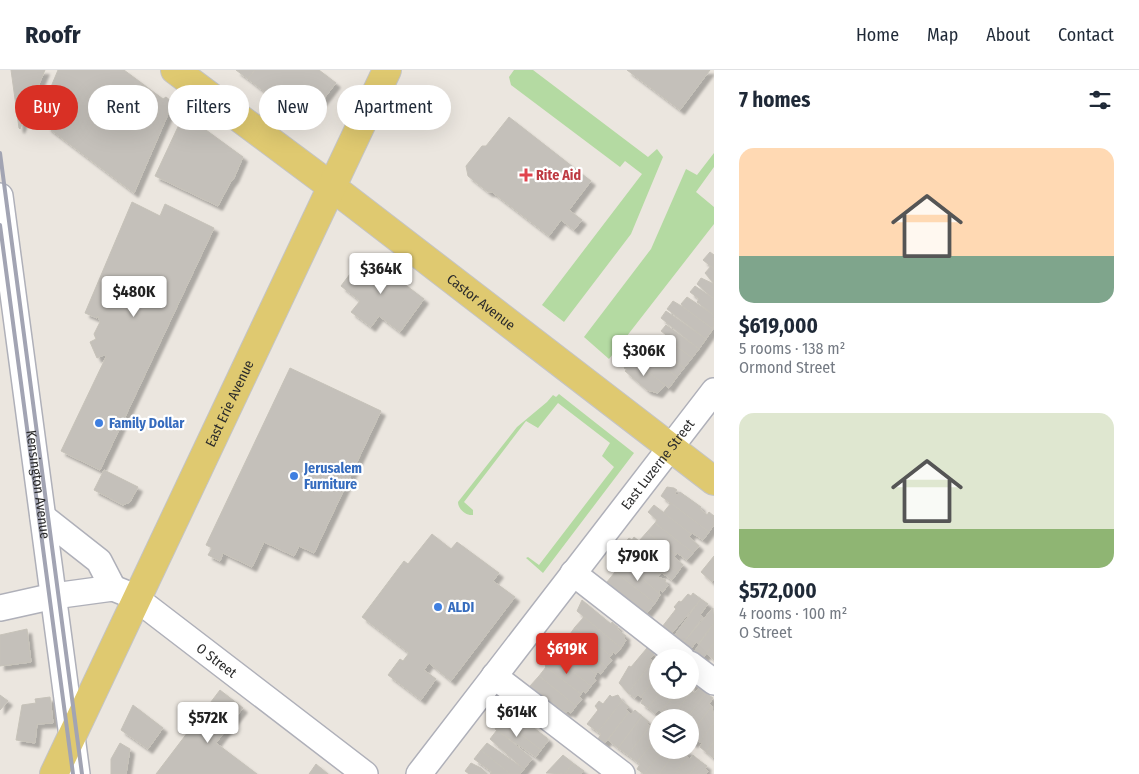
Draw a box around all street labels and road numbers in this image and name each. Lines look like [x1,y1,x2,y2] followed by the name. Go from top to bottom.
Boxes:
[443,271,518,334] street label: Castor Avenue
[202,357,258,450] street label: East Erie Avenue
[618,416,698,513] street label: East Luzerne Street
[22,429,54,540] street label: Kensington Avenue
[193,640,240,682] street label: O Street

